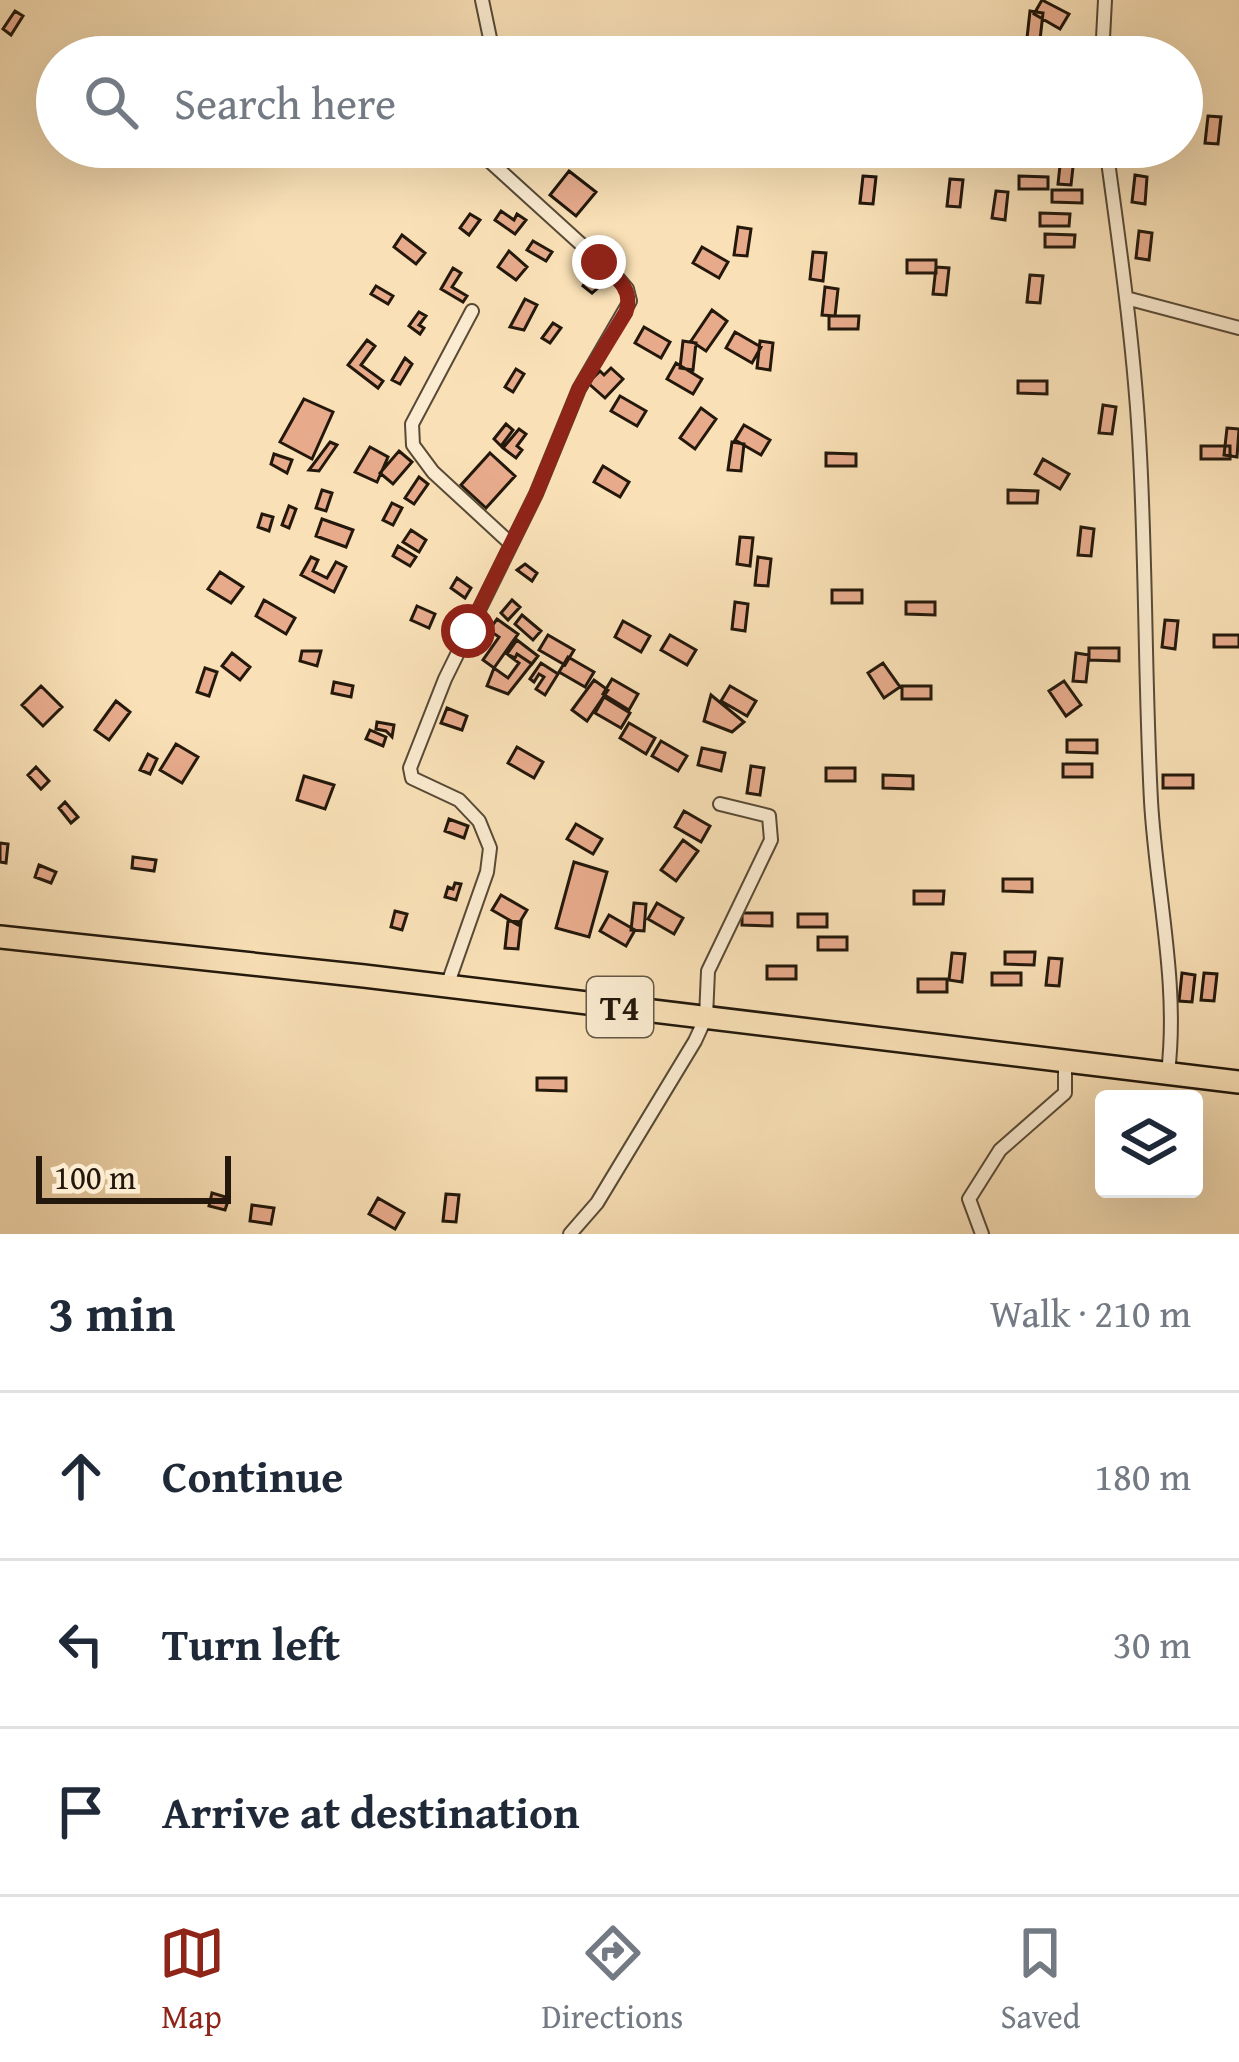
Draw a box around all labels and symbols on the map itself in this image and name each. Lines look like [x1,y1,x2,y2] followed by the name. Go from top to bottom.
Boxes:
[572,235,626,289] route end
[441,604,495,658] route start
[587,977,653,1037] road number: T4
[36,1150,231,1203] scale bar

